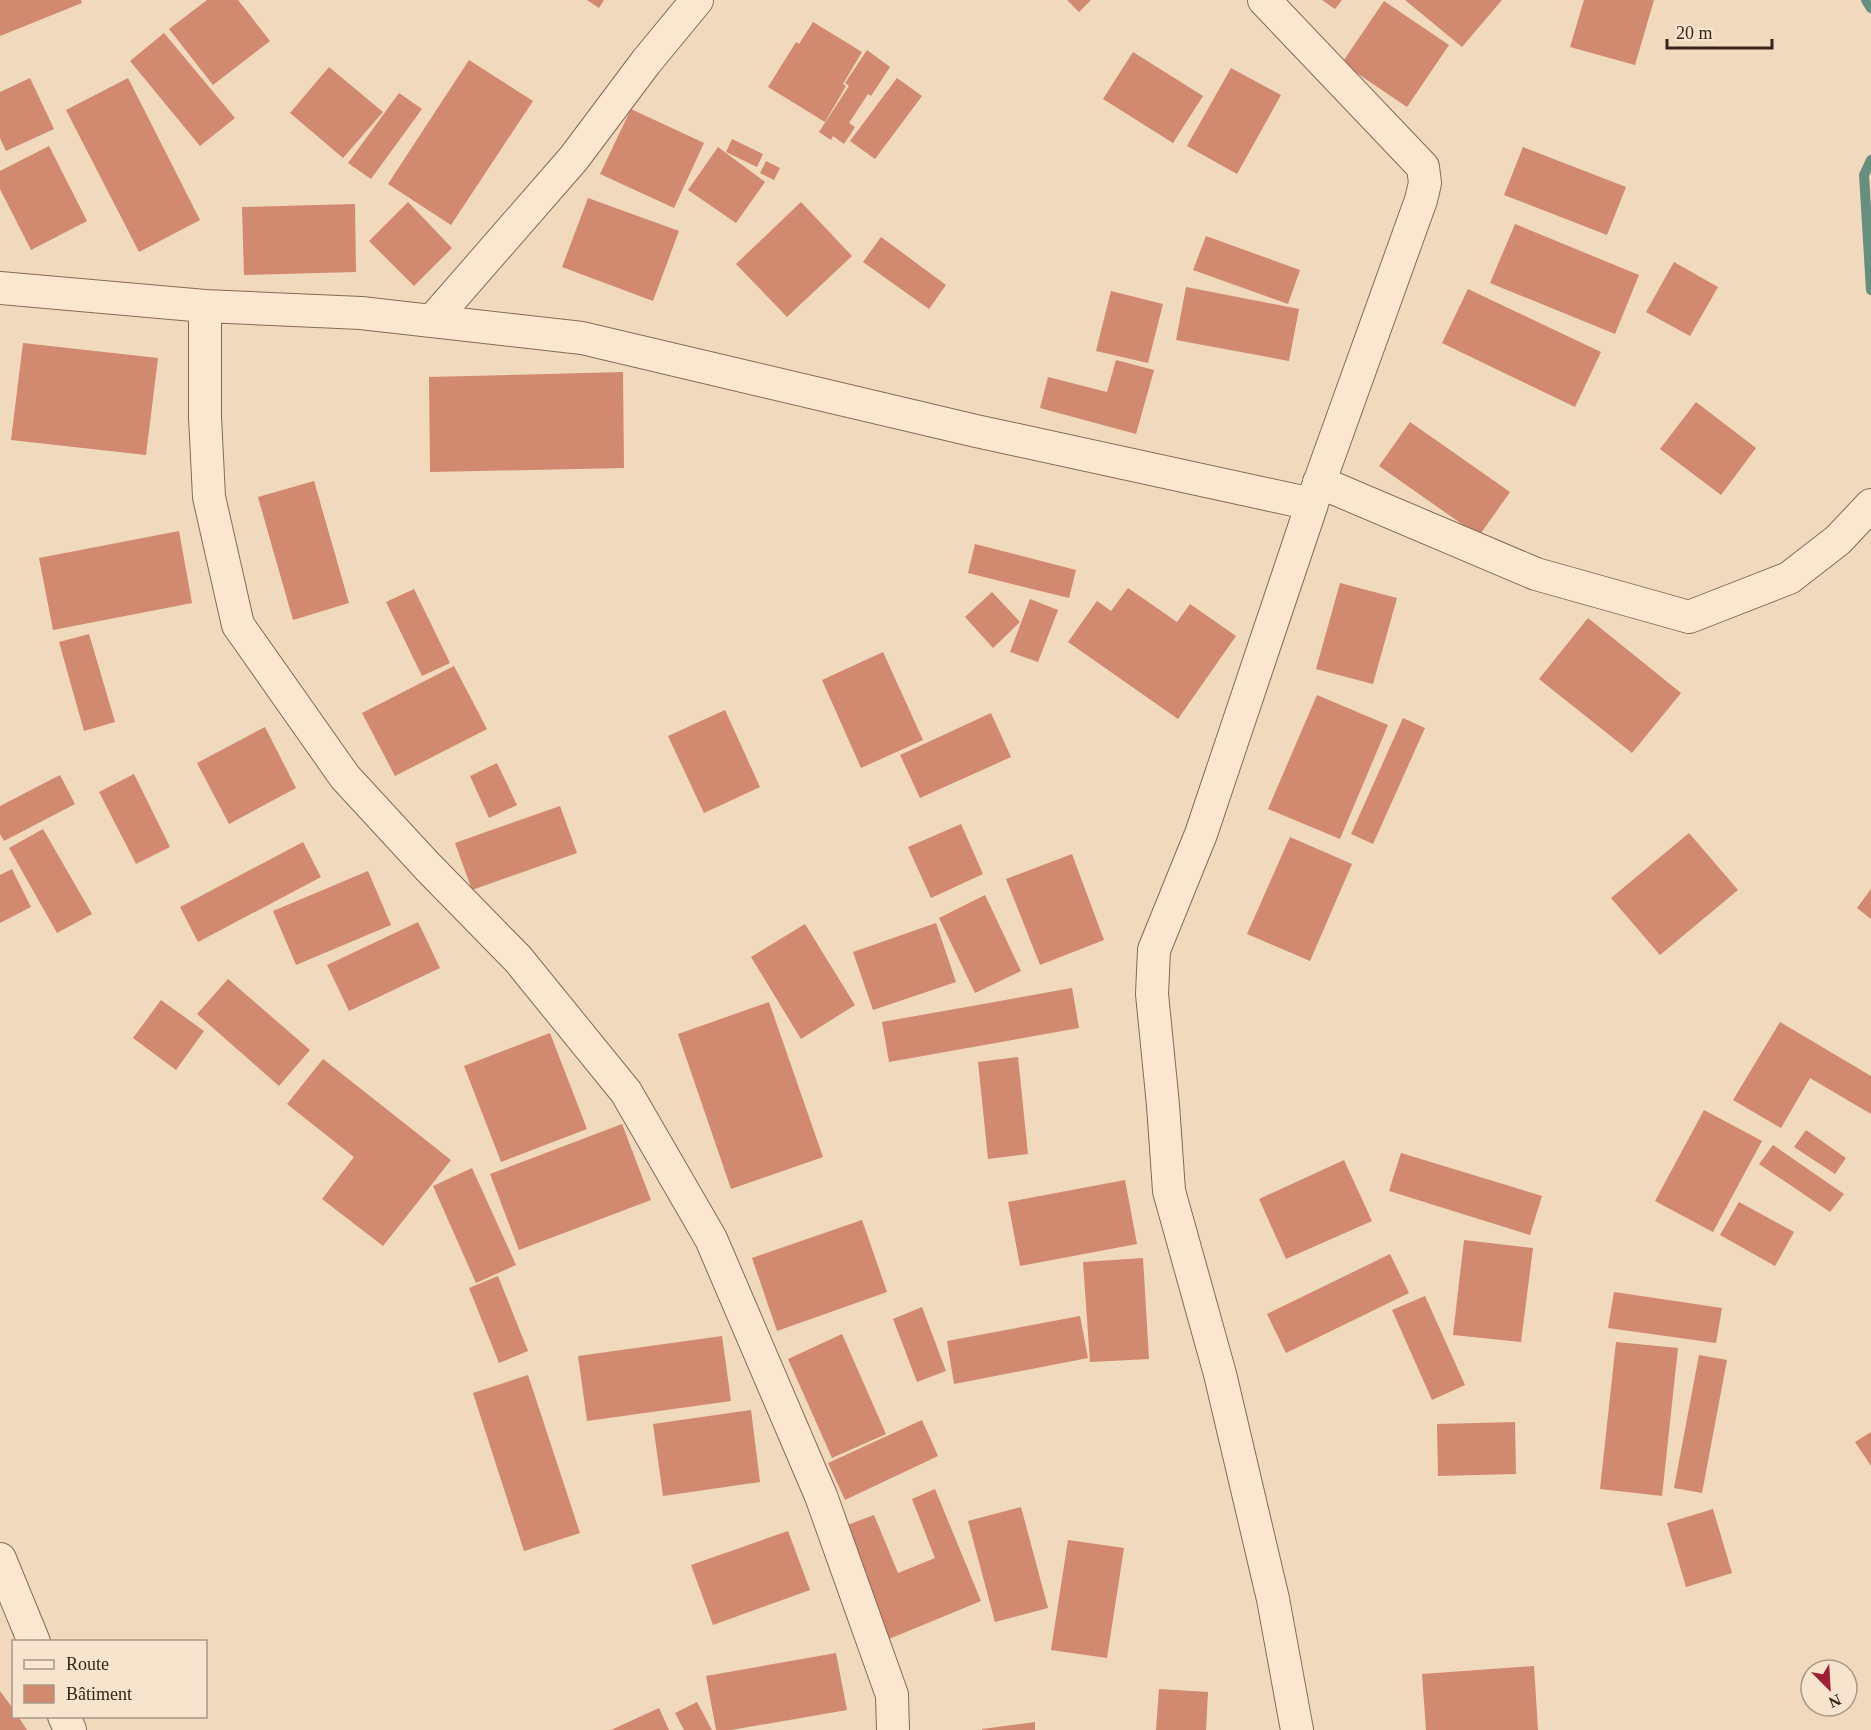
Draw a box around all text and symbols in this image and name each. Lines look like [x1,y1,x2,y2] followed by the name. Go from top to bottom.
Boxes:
[1667,12,1772,50] scale bar
[1676,23,1713,43] text: 20 m
[12,1640,207,1718] legend
[66,1654,109,1674] text: Route
[1799,1658,1859,1718] north arrow
[66,1684,132,1704] text: Bâtiment
[1826,1691,1844,1712] text: N

